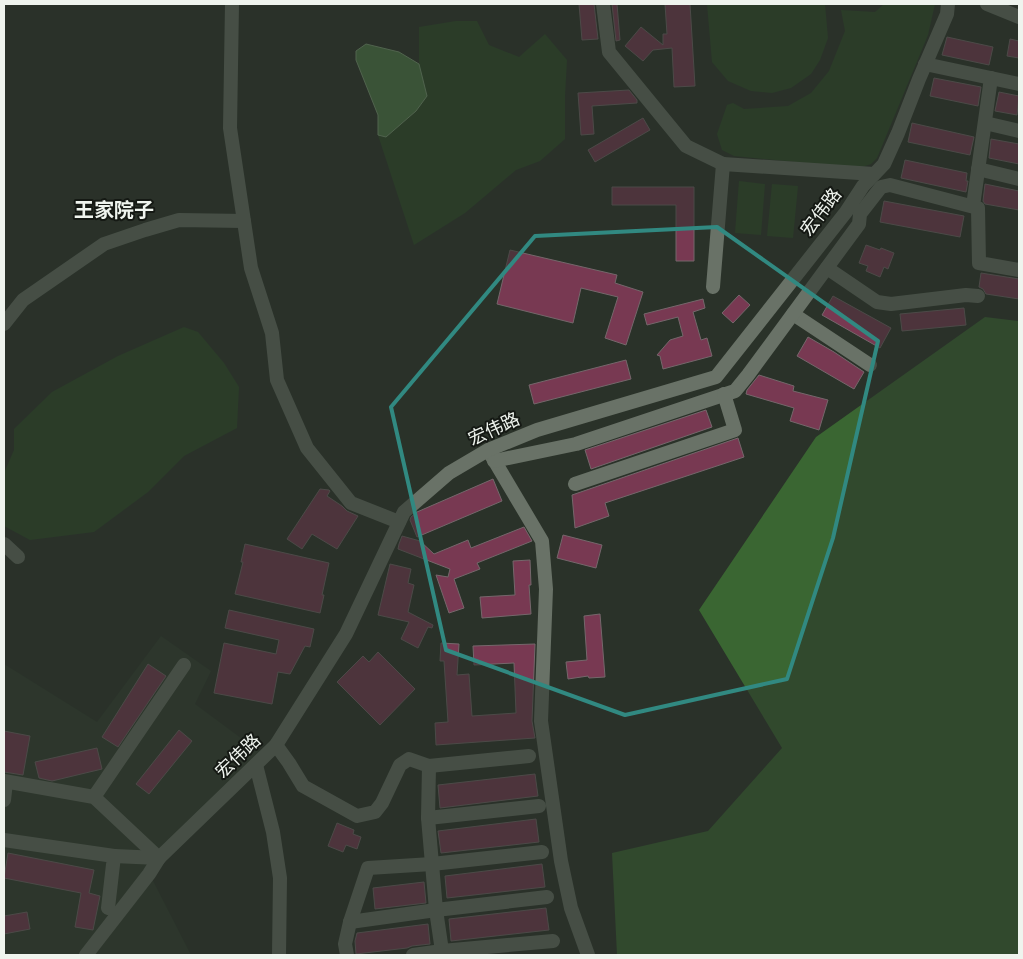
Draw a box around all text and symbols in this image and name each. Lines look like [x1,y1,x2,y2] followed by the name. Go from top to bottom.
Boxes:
[795,183,846,240] street label: 宏伟路
[74,196,154,223] district label: 王家院子
[464,407,523,450] street label: 宏伟路
[210,729,265,783] street label: 宏伟路

